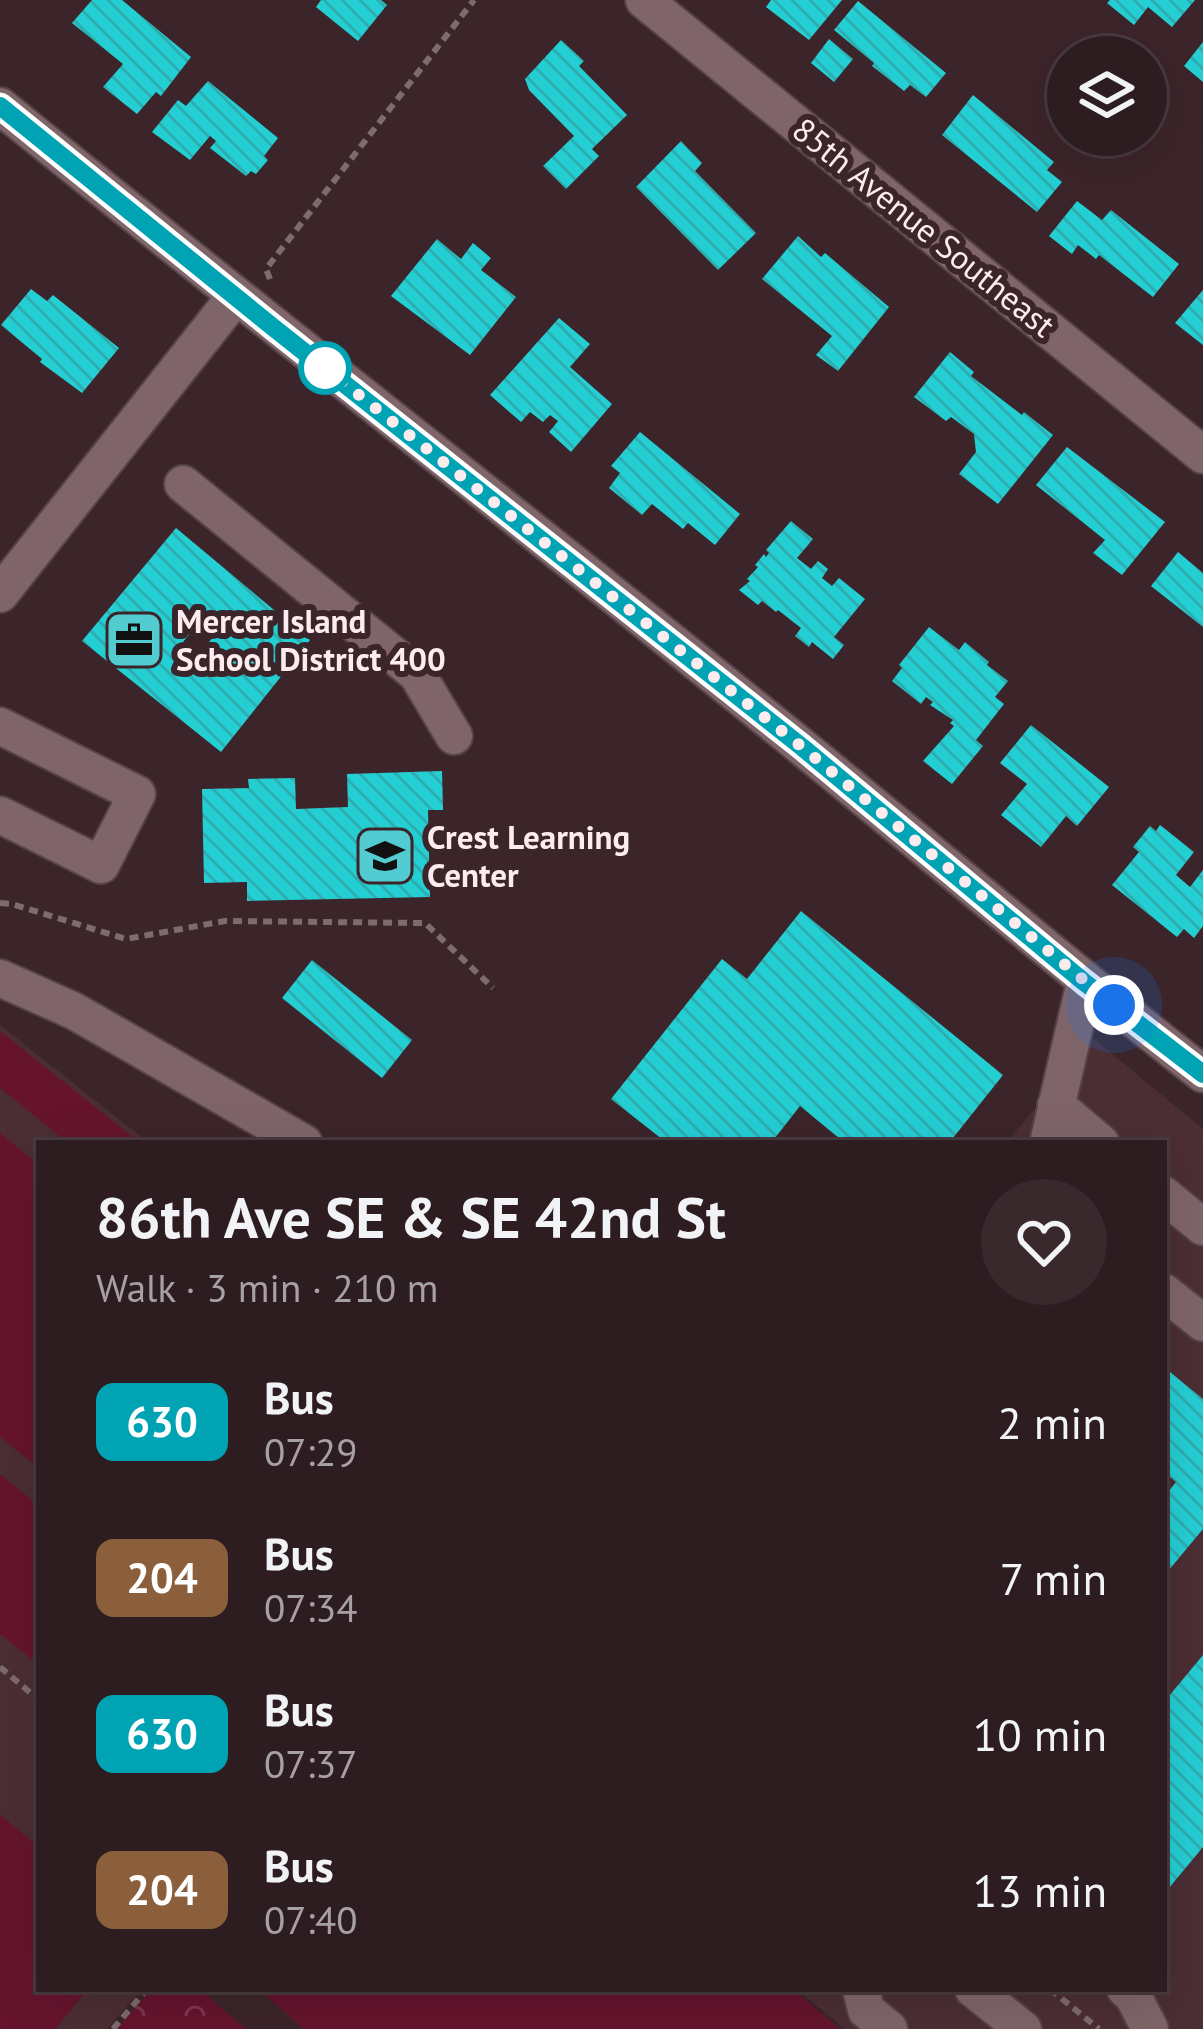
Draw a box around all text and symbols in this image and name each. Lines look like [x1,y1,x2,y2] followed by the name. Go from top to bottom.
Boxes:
[1047,36,1167,156] map controls
[1047,36,1167,156] button: layers
[784,108,1064,346] street label: 85th Avenue Southeast
[300,343,350,393] unlabelled marker
[176,599,446,680] place label: Mercer Island School District 400
[103,609,165,671] office icon: Mercer Island School District 400
[427,815,630,896] place label: Crest Learning Center
[354,825,416,887] school or university icon: Crest Learning Center
[1084,975,1144,1035] your location
[981,1179,1107,1305] button: heart
[96,1180,726,1254] text: 86th Ave SE & SE 42nd St
[96,1262,438,1313] text: Walk · 3 min · 210 m
[264,1368,334,1426] text: Bus
[997,1393,1107,1451] text: 2 min
[126,1394,198,1449] text: 630
[264,1426,358,1477] text: 07:29
[264,1524,334,1582] text: Bus
[1000,1549,1107,1607] text: 7 min
[126,1550,198,1605] text: 204
[264,1582,358,1633] text: 07:34
[264,1680,334,1738] text: Bus
[973,1705,1107,1763] text: 10 min
[126,1706,198,1761] text: 630
[264,1738,358,1789] text: 07:37
[264,1836,334,1894] text: Bus
[973,1861,1107,1919] text: 13 min
[126,1862,198,1917] text: 204
[264,1894,358,1945] text: 07:40

